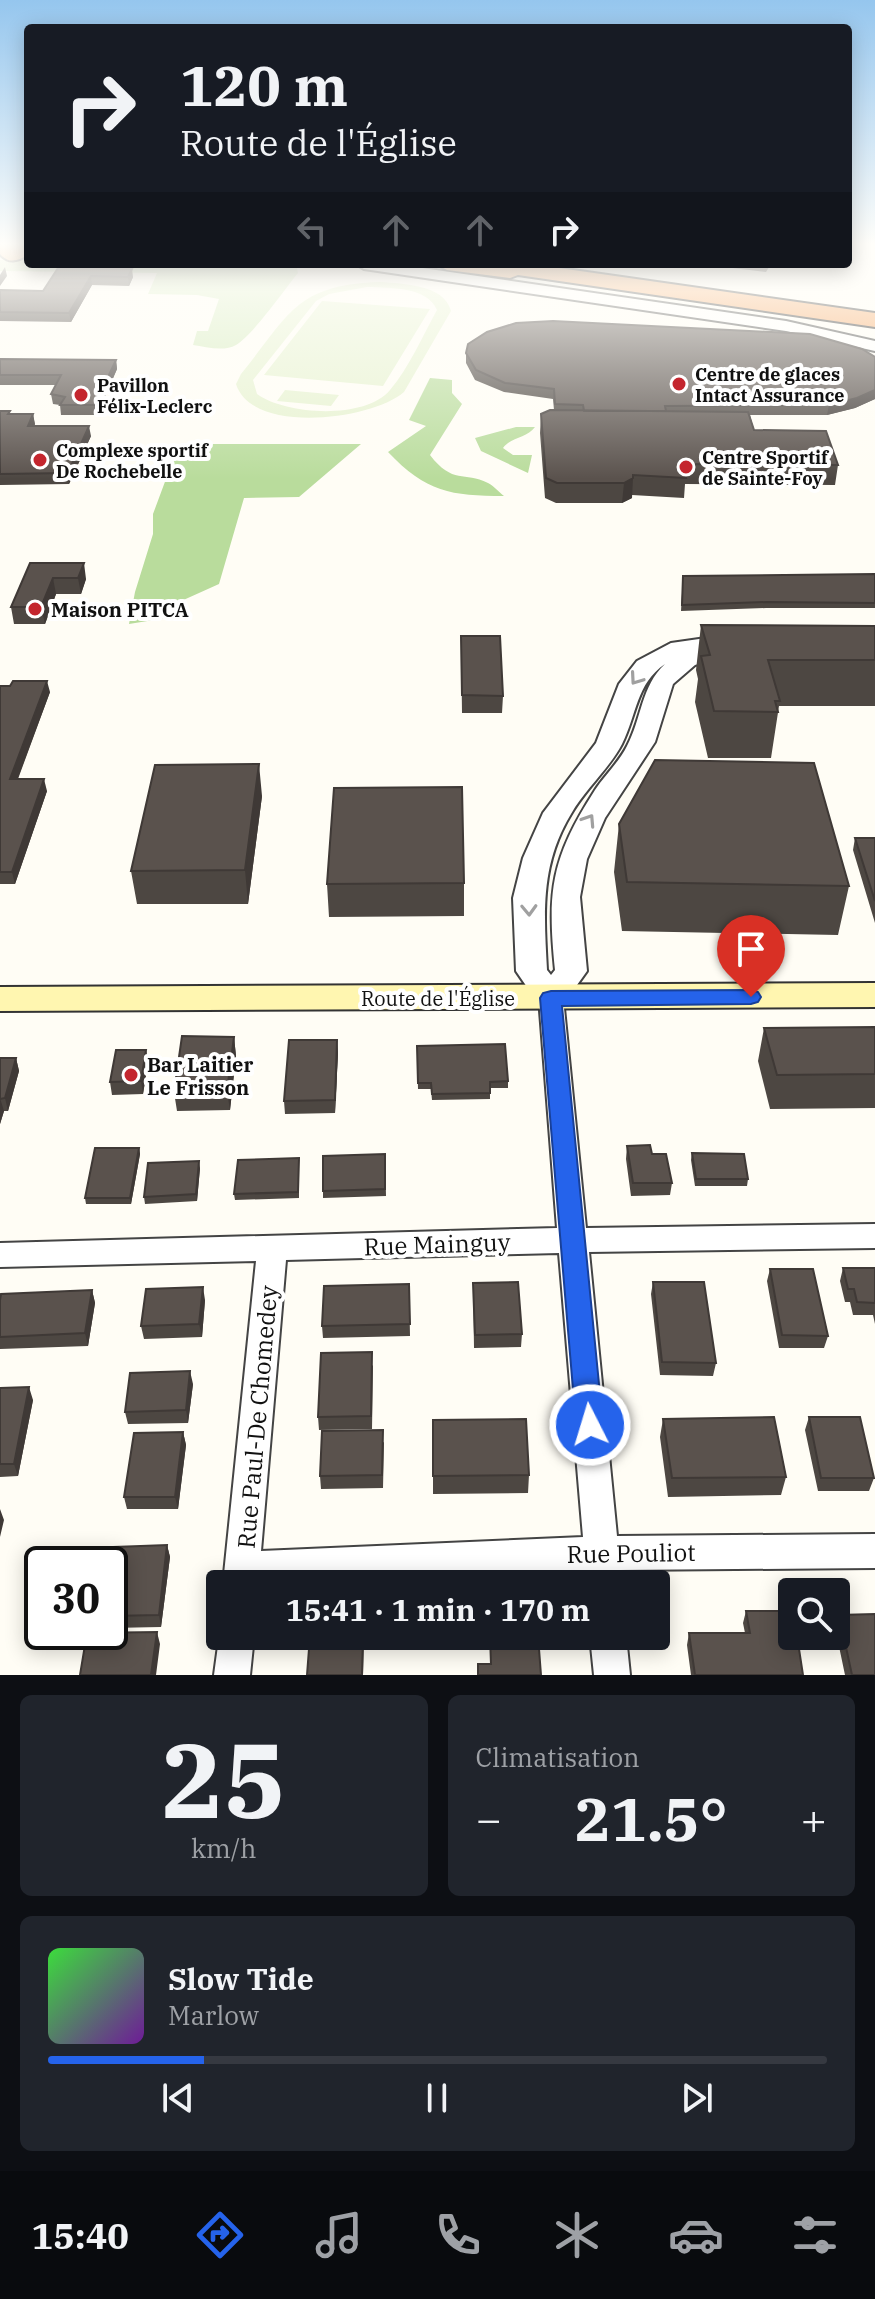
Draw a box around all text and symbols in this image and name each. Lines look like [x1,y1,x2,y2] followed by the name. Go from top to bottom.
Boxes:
[180,49,348,121] text: 120 m
[48,56,152,160] icon: right
[180,119,457,166] text: Route de l'Église
[290,208,334,252] icon: left
[374,208,418,252] icon: ahead
[458,208,502,252] icon: ahead
[542,208,586,252] icon: right
[695,363,845,407] place label: Centre de glaces Intact Assurance
[97,374,213,418] place label: Pavillon Félix-Leclerc
[670,375,688,393] marker: Centre de glaces Intact Assurance
[72,386,90,404] marker: Pavillon Félix-Leclerc
[56,439,210,483] place label: Complexe sportif De Rochebelle
[702,446,830,490] place label: Centre Sportif de Sainte-Foy
[31,451,49,469] marker: Complexe sportif De Rochebelle
[677,458,695,476] marker: Centre Sportif de Sainte-Foy
[51,596,189,623] place label: Maison PITCA
[26,600,44,618] marker: Maison PITCA
[631,670,646,685] one-way arrow
[579,814,594,829] one-way arrow
[520,904,537,917] one-way arrow
[717,915,785,997] pin
[729,927,773,971] icon: arrive
[361,985,515,1012] street label: Route de l'Église
[147,1051,253,1101] place label: Bar Laitier Le Frisson
[122,1066,140,1084] marker: Bar Laitier Le Frisson
[363,1225,511,1263] street label: Rue Mainguy
[230,1284,284,1550] street label: Rue Paul-De Chomedey
[548,1383,632,1467] position arrow
[566,1536,696,1570] street label: Rue Pouliot
[24,1546,128,1650] speed limit sign: 30
[778,1578,850,1650] map controls
[778,1578,850,1650] button: search
[286,1590,590,1629] text: 15:41 · 1 min · 170 m
[161,1711,286,1847] text: 25
[476,1740,640,1774] text: Climatisation
[575,1779,728,1858] text: 21.5°
[476,1790,502,1847] text: −
[801,1790,827,1847] text: +
[191,1831,257,1865] text: km/h
[168,1959,314,1998] text: Slow Tide
[168,1998,259,2032] text: Marlow
[156,2076,200,2120] icon: previous
[415,2076,459,2120] icon: pause
[675,2076,719,2120] icon: next
[192,2207,248,2263] icon: directions
[311,2207,367,2263] icon: music
[430,2207,486,2263] icon: phone
[549,2207,605,2263] icon: climate
[668,2207,724,2263] icon: car
[787,2207,843,2263] icon: filters
[32,2212,129,2259] text: 15:40

